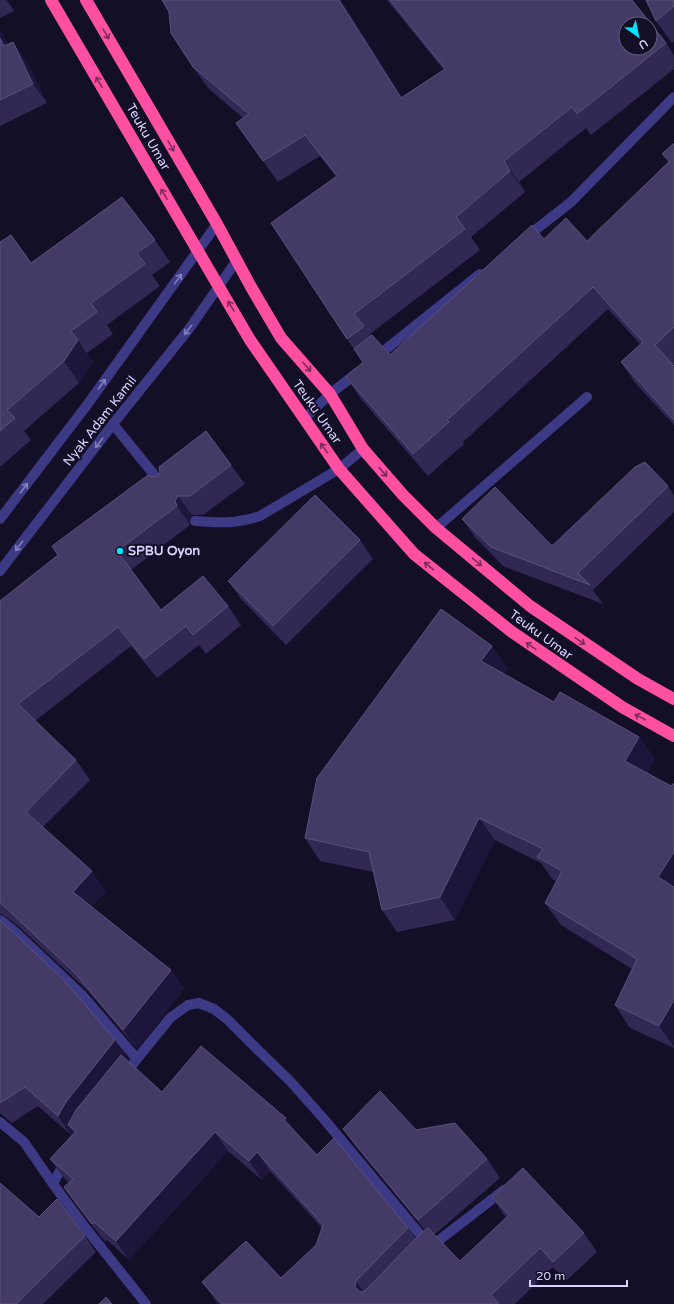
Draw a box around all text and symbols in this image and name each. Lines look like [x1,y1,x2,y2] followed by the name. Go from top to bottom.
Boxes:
[618,16,658,56] north arrow
[102,28,110,40] one-way arrow
[636,36,650,52] text: U
[95,76,103,87] one-way arrow
[122,101,174,173] street label: Teuku Umar
[168,140,176,152] one-way arrow
[160,188,168,200] one-way arrow
[174,274,182,285] one-way arrow
[226,300,234,312] one-way arrow
[184,324,193,335] one-way arrow
[302,362,311,373] one-way arrow
[60,373,140,469] street label: Nyak Adam Kamil
[289,377,345,447] street label: Teuku Umar
[98,379,106,390] one-way arrow
[94,437,103,448] one-way arrow
[320,442,329,453] one-way arrow
[379,467,388,477] one-way arrow
[19,483,28,494] one-way arrow
[15,540,24,551] one-way arrow
[128,543,200,559] place label: SPBU Oyon
[115,546,125,556] marker: SPBU Oyon
[471,557,482,566] one-way arrow
[423,561,434,570] one-way arrow
[506,607,576,663] street label: Teuku Umar
[574,637,585,645] one-way arrow
[526,642,537,650] one-way arrow
[634,713,646,720] one-way arrow
[530,1262,627,1288] scale bar
[536,1269,565,1283] text: 20 m

